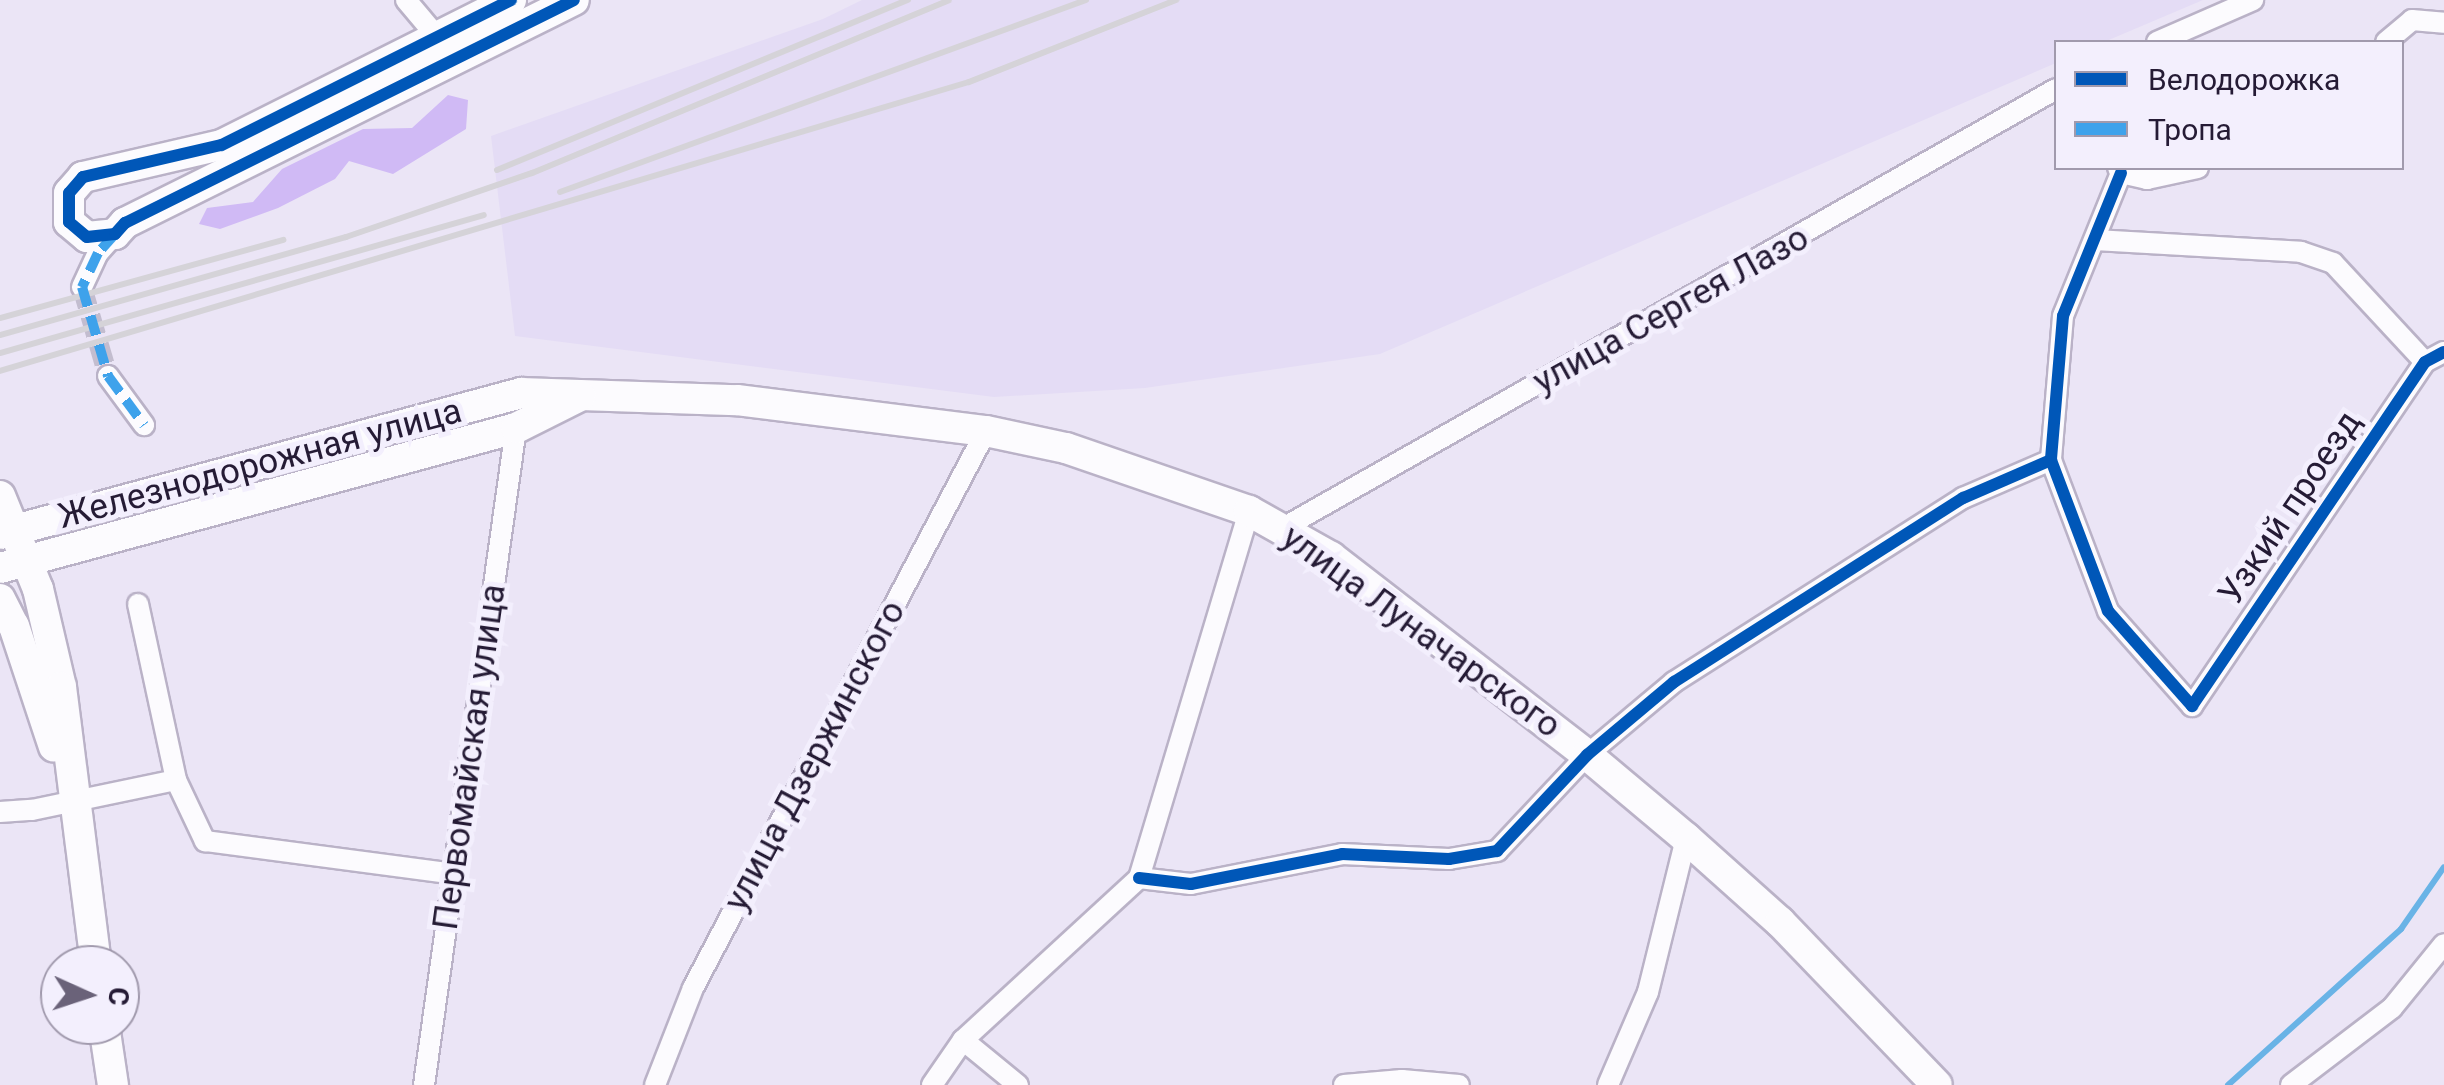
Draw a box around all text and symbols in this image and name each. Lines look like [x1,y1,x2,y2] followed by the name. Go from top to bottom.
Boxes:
[2054,40,2404,170] legend
[2148,62,2340,97] text: Велодорожка
[2148,112,2232,147] text: Тропа
[1526,217,1816,403] street label: улица Сергея Лазо
[54,390,466,538] street label: Железнодорожная улица
[2210,403,2370,613] street label: Узкий проезд
[1273,517,1569,747] street label: улица Луначарского
[425,581,515,933] street label: Первомайская улица
[715,594,915,918] street label: улица Дзержинского
[40,945,140,1045] north arrow
[102,986,135,1006] text: С

